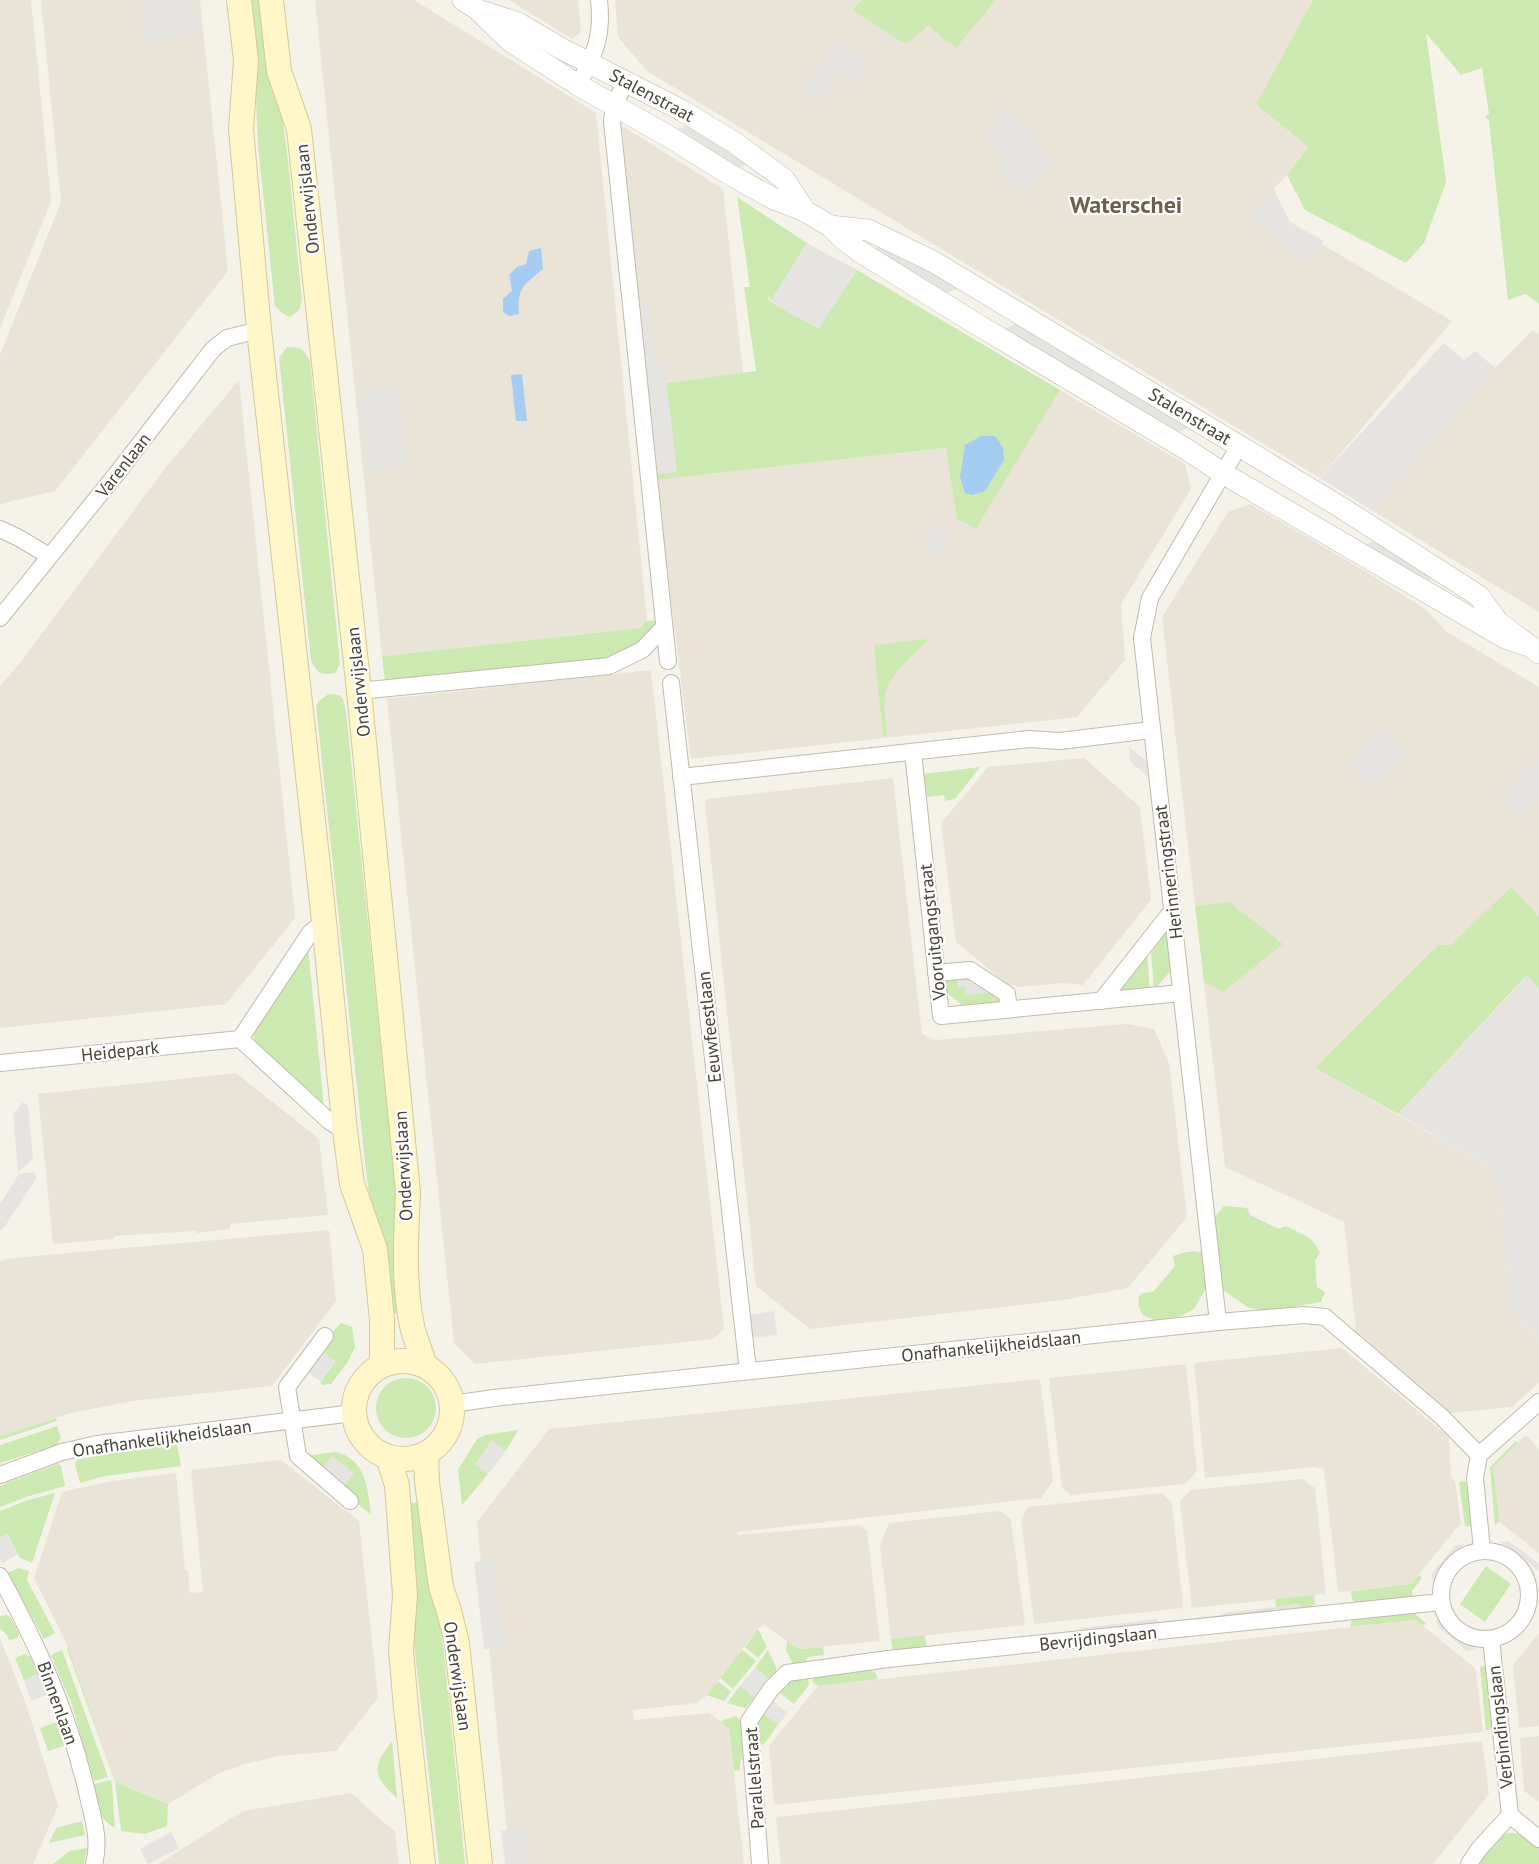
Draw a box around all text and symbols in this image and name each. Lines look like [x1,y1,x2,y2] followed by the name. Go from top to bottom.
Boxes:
[606,63,698,127] street label: Stalenstraat
[290,143,324,255] street label: Onderwijslaan
[1070,189,1182,220] district label: Waterschei
[1144,382,1236,450] street label: Stalenstraat
[90,428,156,503] street label: Varenlaan
[341,626,375,738] street label: Onderwijslaan
[1148,803,1188,941] street label: Herinneringstraat
[913,863,951,1002] street label: Vooruitgangstraat
[692,970,726,1084] street label: Eeuwfeestlaan
[80,1035,161,1067] street label: Heidepark
[389,1110,417,1222] street label: Onderwijslaan
[900,1325,1082,1367] street label: Onafhankelijkheidslaan
[71,1414,253,1462] street label: Onafhankelijkheidslaan
[439,1620,477,1732] street label: Onderwijslaan
[1038,1620,1158,1656] street label: Bevrijdingslaan
[32,1658,84,1748] street label: Binnenlaan
[1482,1664,1518,1791] street label: Verbindingslaan
[739,1726,769,1830] street label: Parallelstraat

